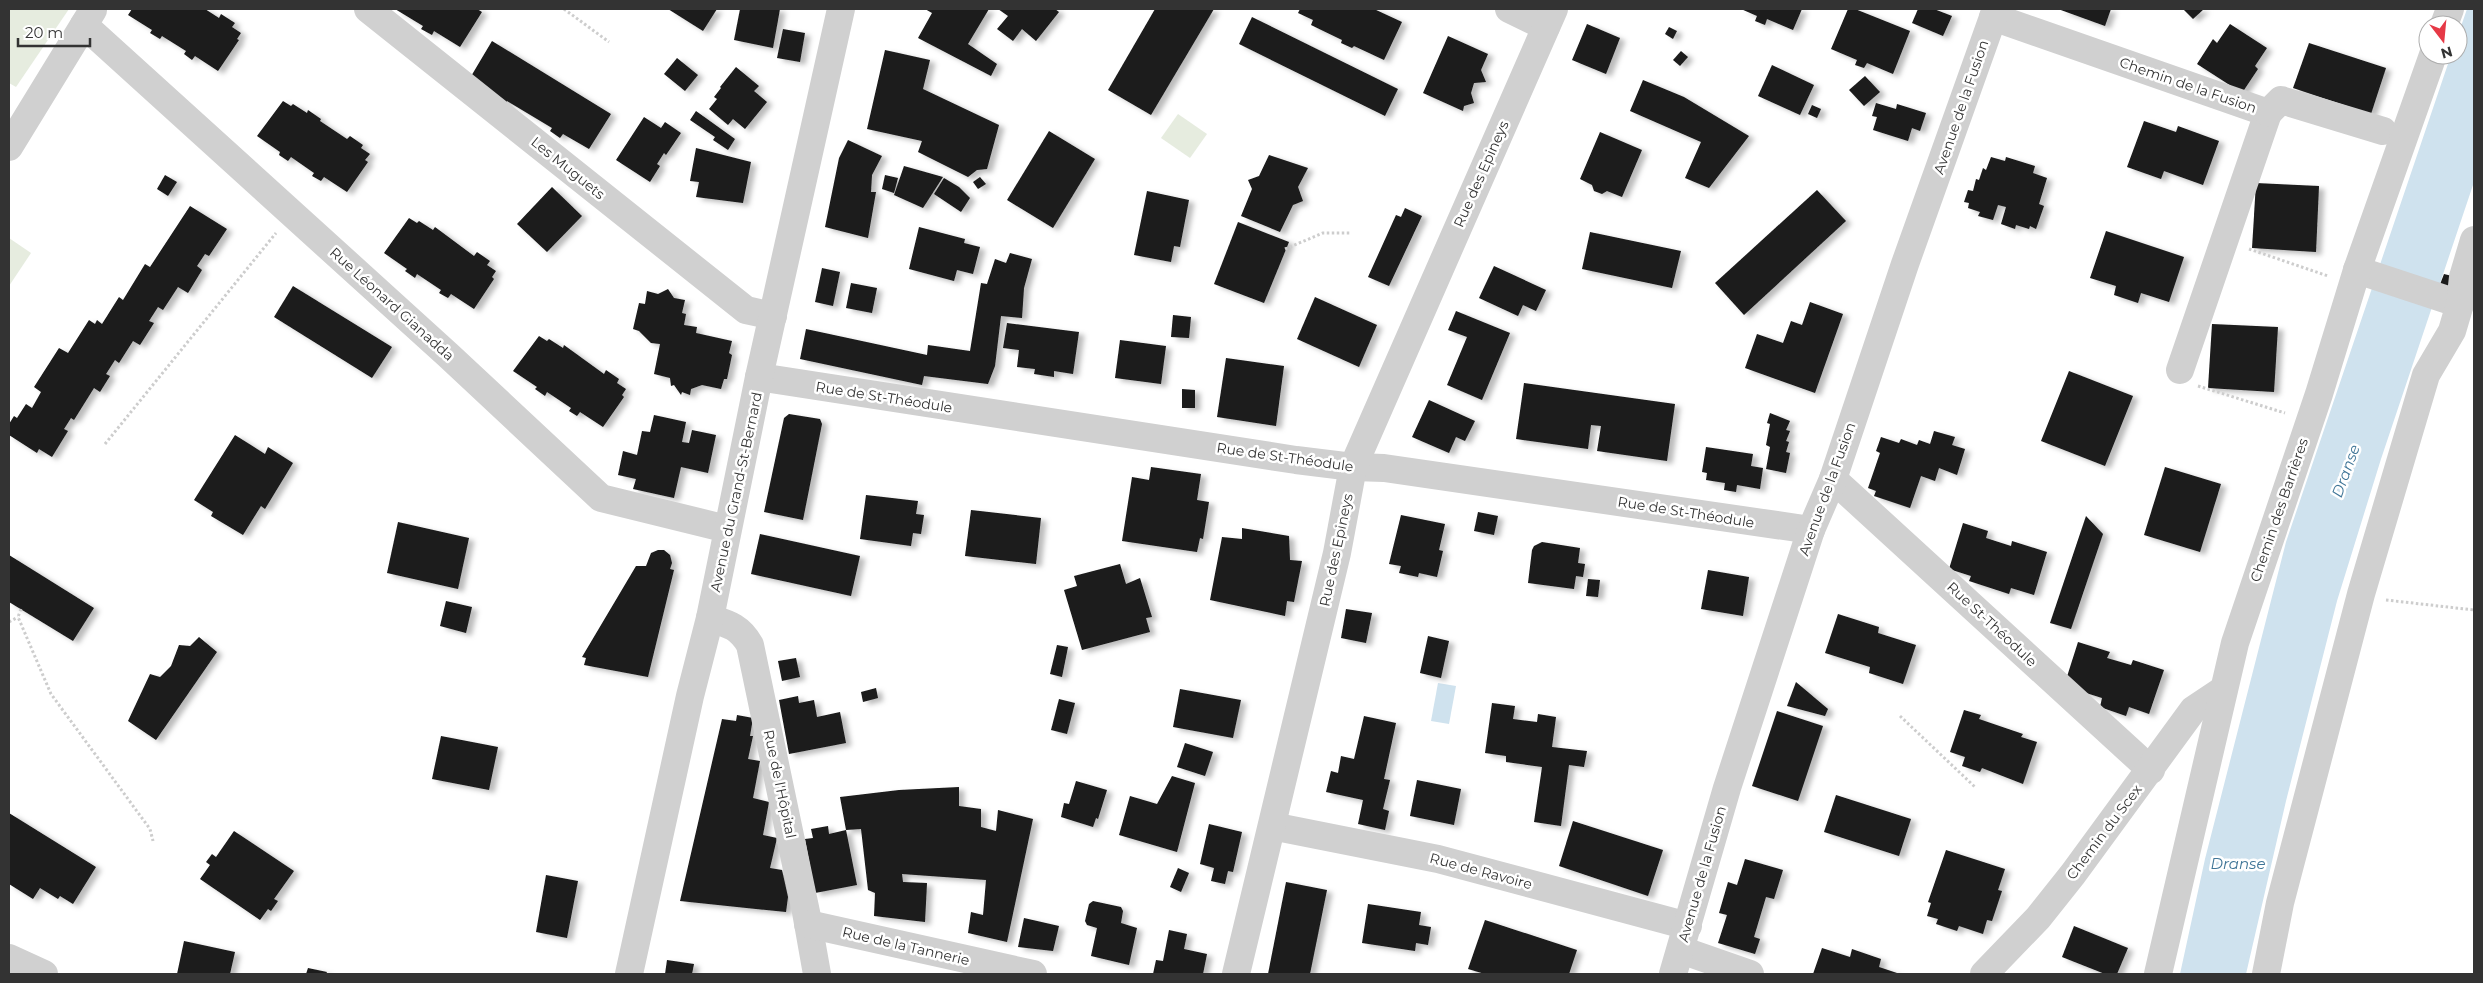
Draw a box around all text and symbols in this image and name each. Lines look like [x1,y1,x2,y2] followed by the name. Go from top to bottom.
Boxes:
[18,15,90,47] scale bar
[2418,15,2468,65] north arrow
[25,23,63,42] text: 20 m
[1930,38,1992,176] street label: Avenue de la Fusion
[2439,42,2455,63] text: N
[2117,53,2259,117] street label: Chemin de la Fusion
[1449,118,1513,230] street label: Rue des Epineys
[527,133,609,203] street label: Les Muguets
[326,243,458,365] street label: Rue Léonard Gianadda
[814,377,954,417] street label: Rue de St-Théodule
[706,390,766,594] street label: Avenue du Grand-St-Bernard
[1794,420,1860,558] street label: Avenue de la Fusion
[2246,436,2312,584] street label: Chemin des Barrières
[1215,438,1355,476] street label: Rue de St-Théodule
[2327,442,2364,500] water label: Dranse
[1315,492,1357,608] street label: Rue des Epineys
[1616,492,1756,532] street label: Rue de St-Théodule
[1943,578,2041,670] street label: Rue St-Théodule
[760,728,800,840] street label: Rue de l'Hôpital
[2062,781,2146,883] street label: Chemin du Scex
[1674,804,1730,944] street label: Avenue de la Fusion
[1428,849,1534,893] street label: Rue de Ravoire
[2211,854,2265,873] water label: Dranse
[841,923,971,969] street label: Rue de la Tannerie

